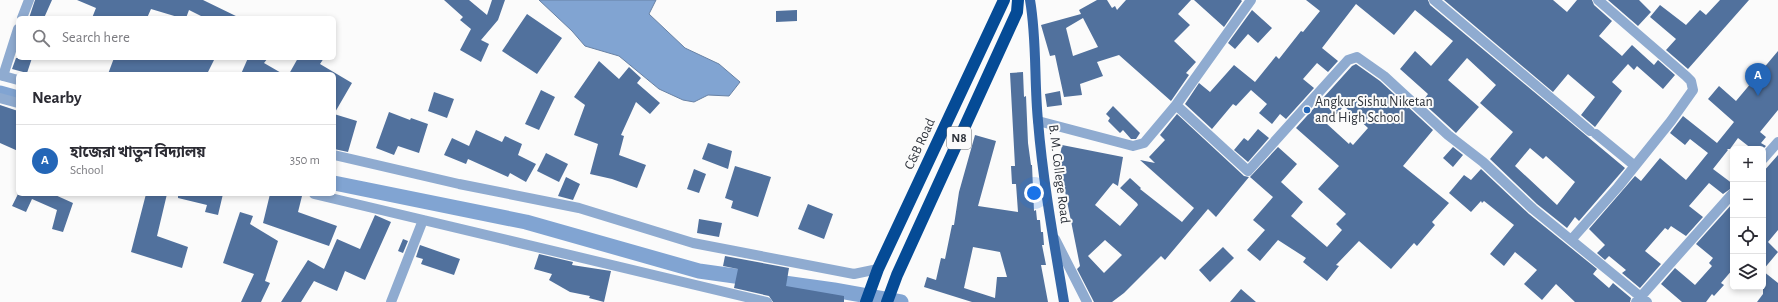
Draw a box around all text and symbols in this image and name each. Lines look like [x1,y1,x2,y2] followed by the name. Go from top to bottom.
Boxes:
[16,16,336,60] search box
[30,27,52,49] icon: search
[62,30,130,45] text: Search here
[1745,63,1771,96] pin: A
[32,89,82,106] text: Nearby
[1315,95,1433,125] place label: Angkur Sishu Niketan and High School
[1302,105,1312,115] marker: Angkur Sishu Niketan and High School
[902,116,938,172] street label: C&B Road
[1046,124,1072,224] street label: B. M. College Road
[947,127,971,149] road number: N8
[70,145,206,160] text: হাজেরা খাতুন বিদ্যালয়
[1730,146,1766,290] map controls
[1730,146,1766,182] button: +
[41,154,49,167] text: A
[290,154,320,167] text: 350 m
[70,164,104,177] text: School
[1730,182,1766,218] button: −
[1024,183,1044,203] your location
[1730,218,1766,254] button: locate
[1730,254,1766,290] button: layers

